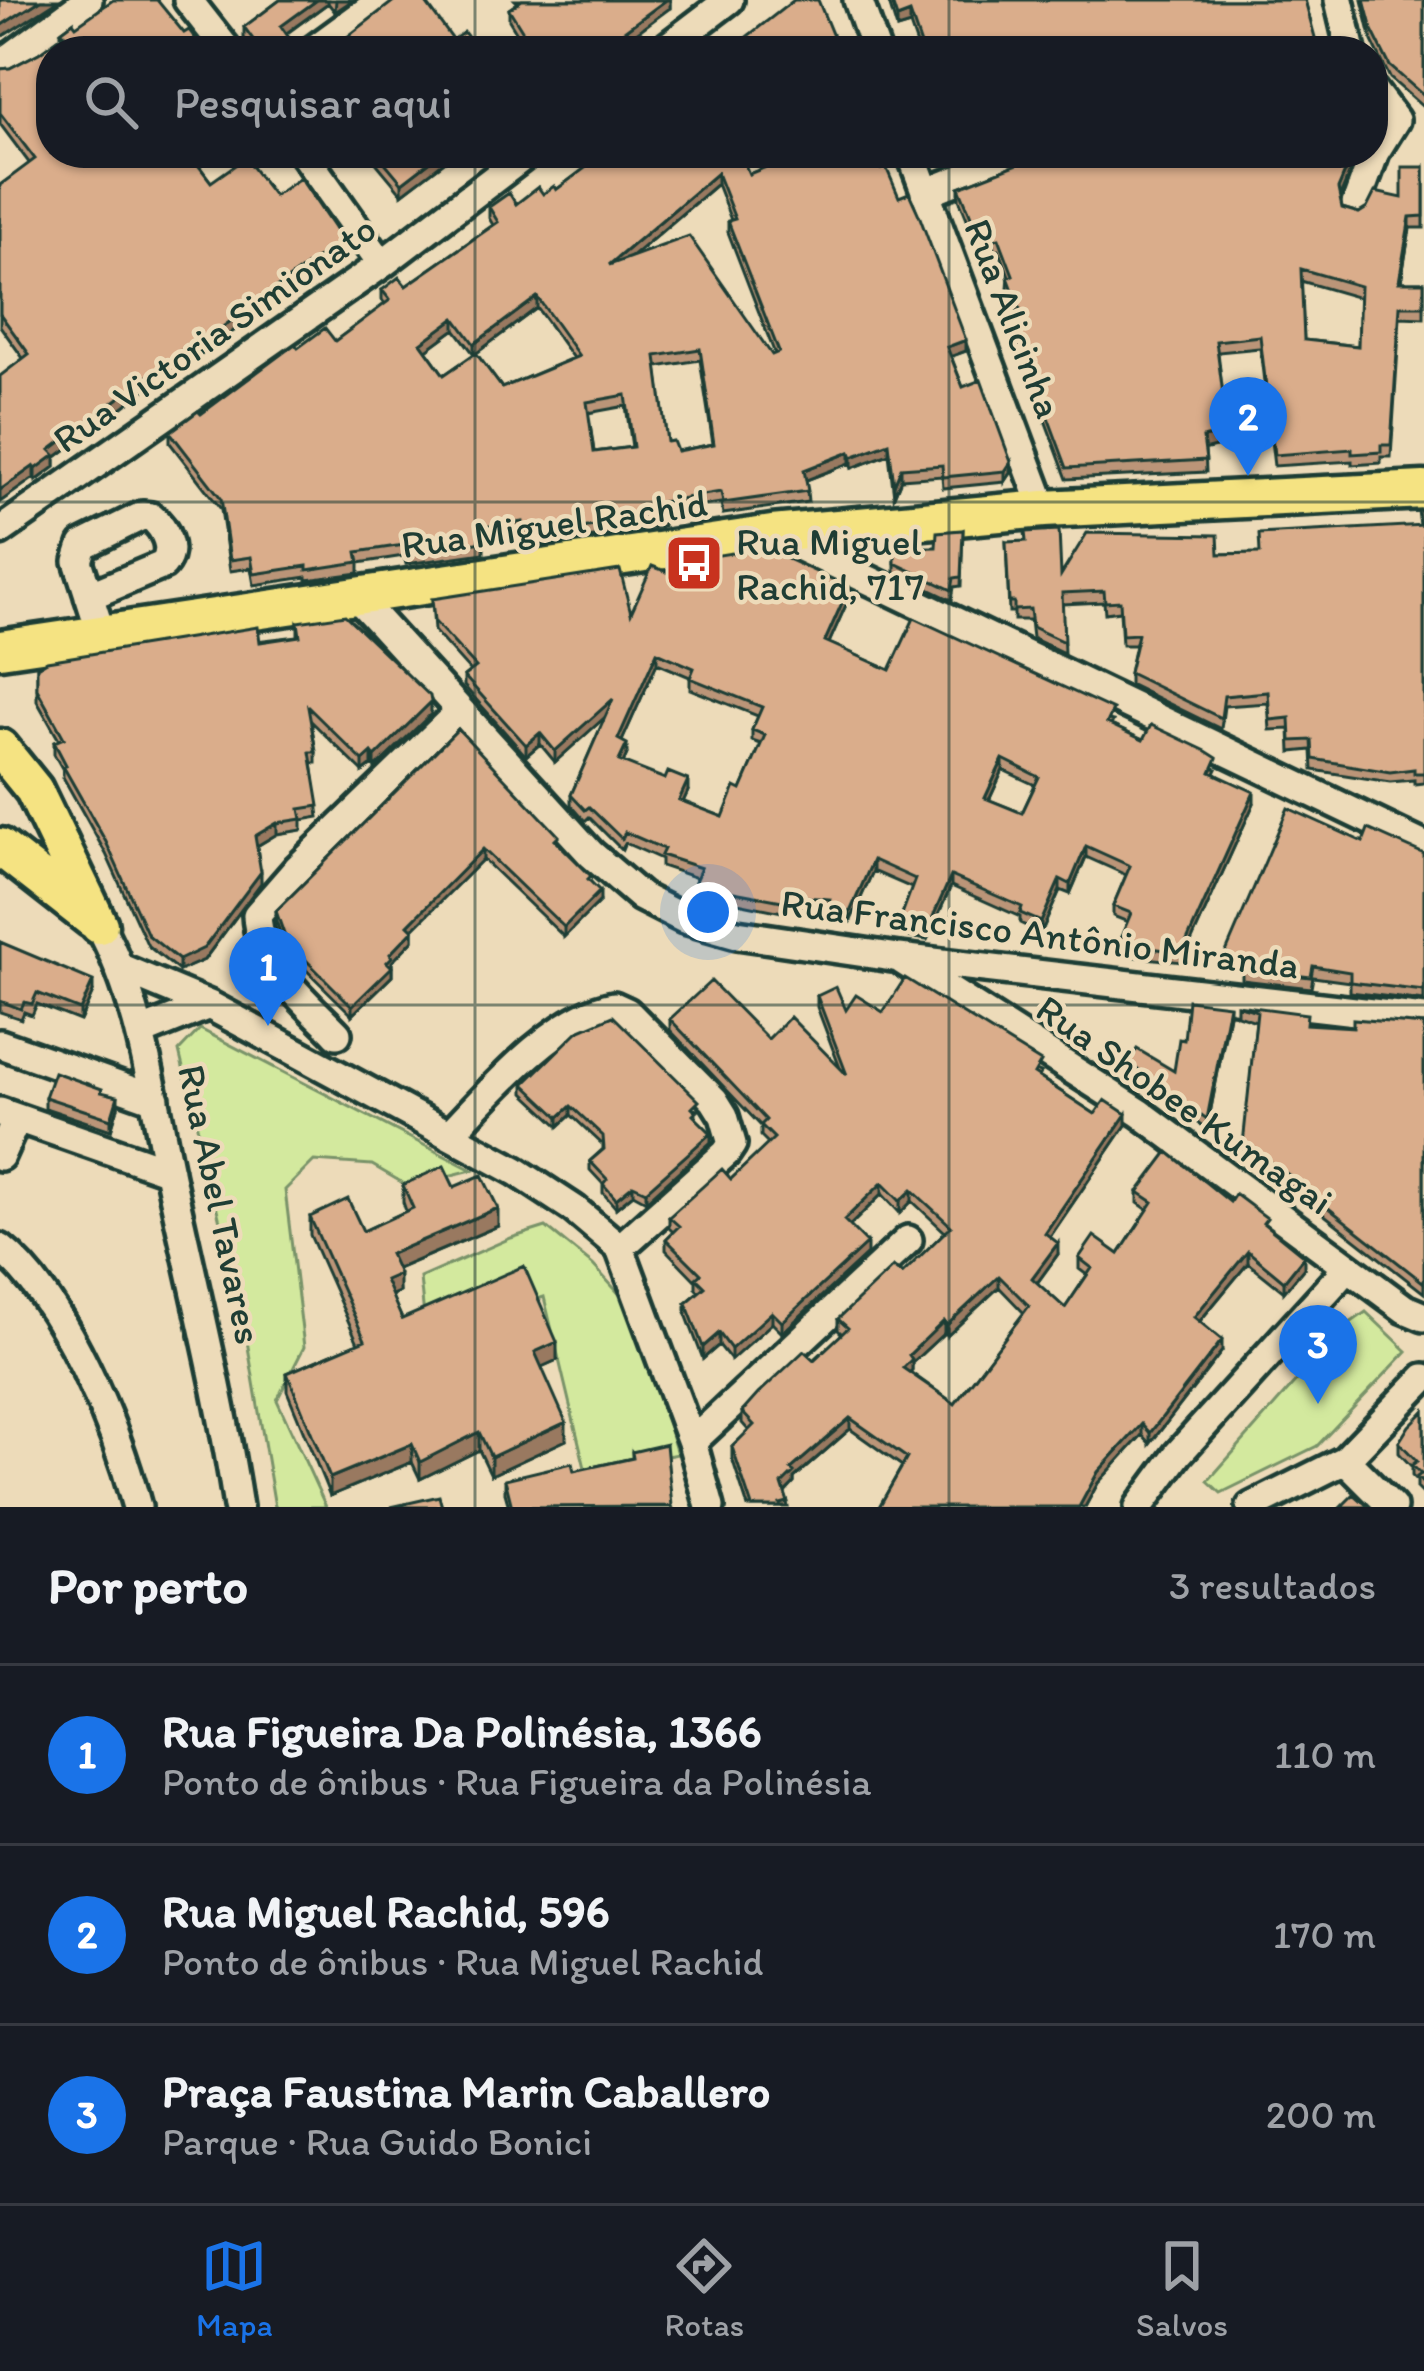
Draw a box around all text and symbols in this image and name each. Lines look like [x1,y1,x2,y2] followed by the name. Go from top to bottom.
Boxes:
[36,36,1388,168] search box
[78,69,144,135] icon: search
[174,75,452,129] text: Pesquisar aqui
[44,204,385,463] street label: Rua Victoria Simionato
[954,212,1073,424] street label: Rua Alicinha
[1209,377,1287,476] pin: 2
[398,479,710,568] street label: Rua Miguel Rachid
[736,518,924,610] place label: Rua Miguel Rachid, 717
[663,532,725,594] bus stop icon: Rua Miguel Rachid, 717
[778,878,1302,989] street label: Rua Francisco Antônio Miranda
[678,882,738,942] your location
[229,927,307,1026] pin: 1
[1028,985,1342,1224] street label: Rua Shobee Kumagai
[168,1060,273,1348] street label: Rua Abel Tavares
[1279,1305,1357,1404] pin: 3
[48,1555,248,1616] text: Por perto
[1169,1562,1376,1609] text: 3 resultados
[162,1704,762,1758] text: Rua Figueira Da Polinésia, 1366
[78,1731,96,1778] text: 1
[1274,1731,1376,1778] text: 110 m
[162,1758,872,1805] text: Ponto de ônibus · Rua Figueira da Polinésia
[162,1884,609,1938] text: Rua Miguel Rachid, 596
[77,1911,97,1958] text: 2
[1273,1911,1376,1958] text: 170 m
[162,1938,763,1985] text: Ponto de ônibus · Rua Miguel Rachid
[162,2064,770,2118] text: Praça Faustina Marin Caballero
[76,2091,98,2138] text: 3
[1266,2091,1376,2138] text: 200 m
[162,2118,592,2165] text: Parque · Rua Guido Bonici
[196,2233,273,2344] tab: Mapa
[665,2233,744,2344] tab: Rotas
[1136,2233,1228,2344] tab: Salvos

